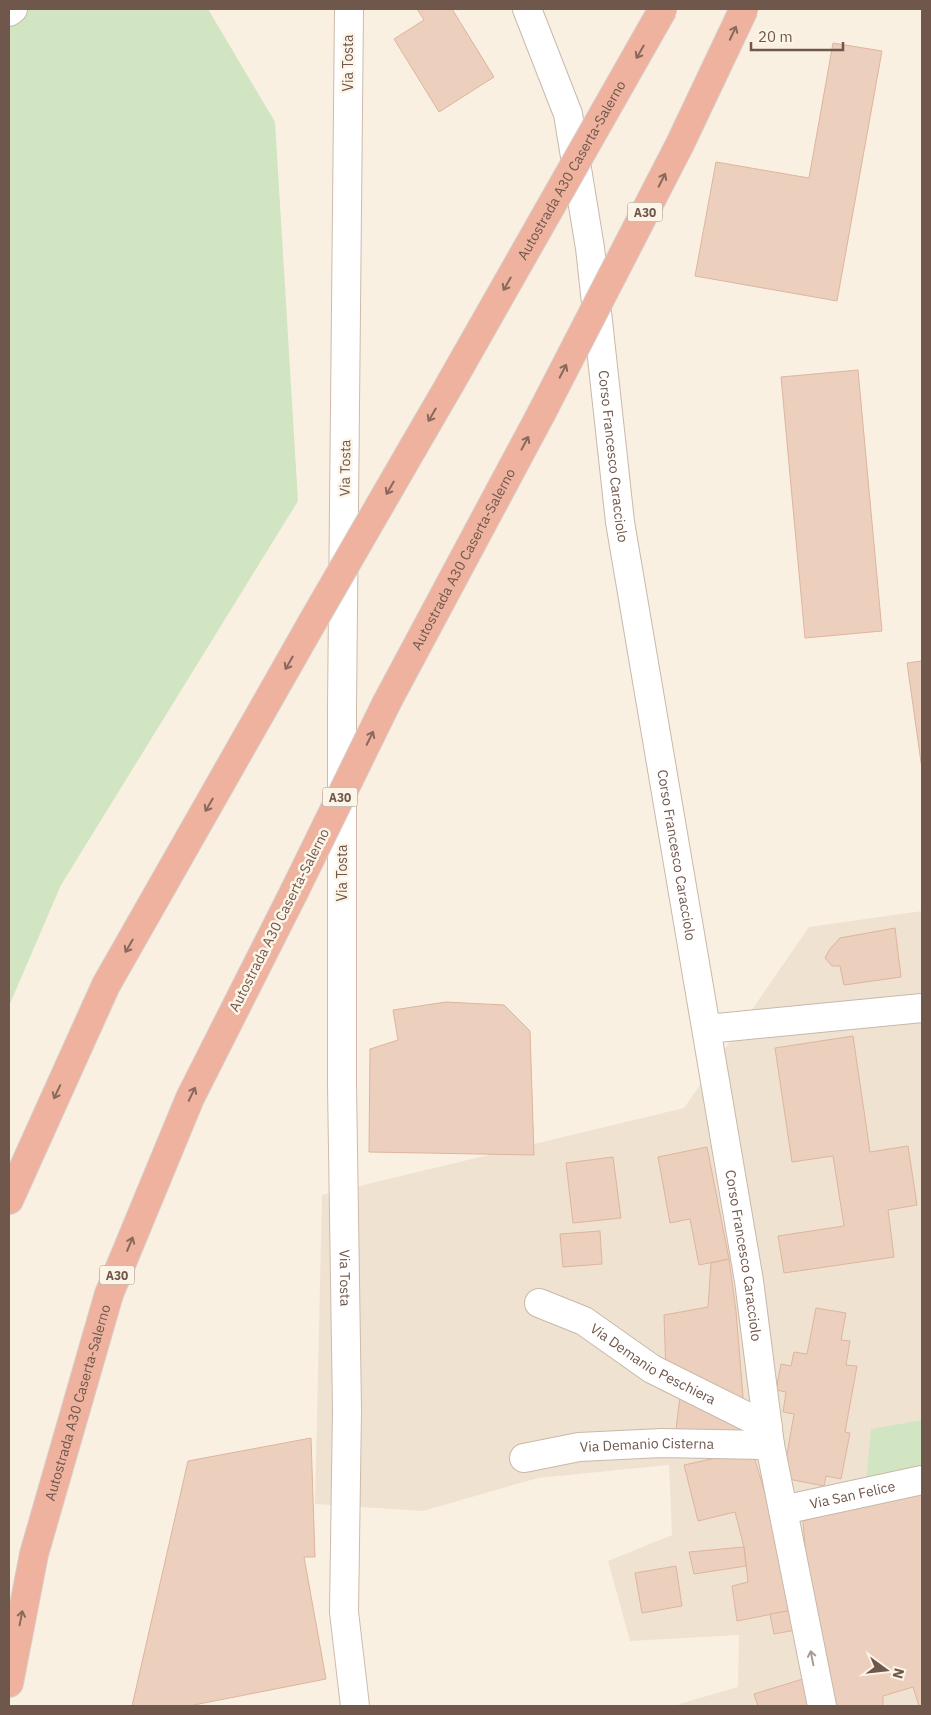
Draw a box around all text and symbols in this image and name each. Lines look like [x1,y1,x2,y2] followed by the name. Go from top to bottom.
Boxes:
[751,20,844,52] scale bar
[728,26,738,41] one-way arrow
[758,27,793,46] text: 20 m
[339,34,357,91] street label: Via Tosta
[635,44,645,58] one-way arrow
[513,77,630,263] street label: Autostrada A30 Caserta-Salerno
[657,172,667,187] one-way arrow
[628,202,662,222] road number: A30
[502,276,512,290] one-way arrow
[558,363,568,378] one-way arrow
[594,369,632,544] street label: Corso Francesco Caracciolo
[427,407,436,422] one-way arrow
[521,436,531,451] one-way arrow
[336,439,355,497] street label: Via Tosta
[407,465,519,653] street label: Autostrada A30 Caserta-Salerno
[384,480,394,495] one-way arrow
[284,656,294,671] one-way arrow
[365,731,375,746] one-way arrow
[653,768,700,942] street label: Corso Francesco Caracciolo
[322,788,358,806] road number: A30
[203,797,213,811] one-way arrow
[225,825,333,1015] street label: Autostrada A30 Caserta-Salerno
[333,844,351,901] street label: Via Tosta
[123,938,133,953] one-way arrow
[52,1084,62,1099] one-way arrow
[188,1087,198,1102] one-way arrow
[721,1168,766,1342] street label: Corso Francesco Caracciolo
[126,1237,135,1252] one-way arrow
[336,1249,354,1307] street label: Via Tosta
[100,1266,134,1284] road number: A30
[41,1302,115,1503] street label: Autostrada A30 Caserta-Salerno
[587,1319,719,1409] street label: Via Demanio Peschiera
[579,1434,715,1456] street label: Via Demanio Cisterna
[808,1477,897,1513] street label: Via San Felice
[17,1610,27,1626] one-way arrow
[861,1645,911,1695] north arrow
[807,1651,817,1667] one-way arrow
[889,1666,909,1681] text: N

